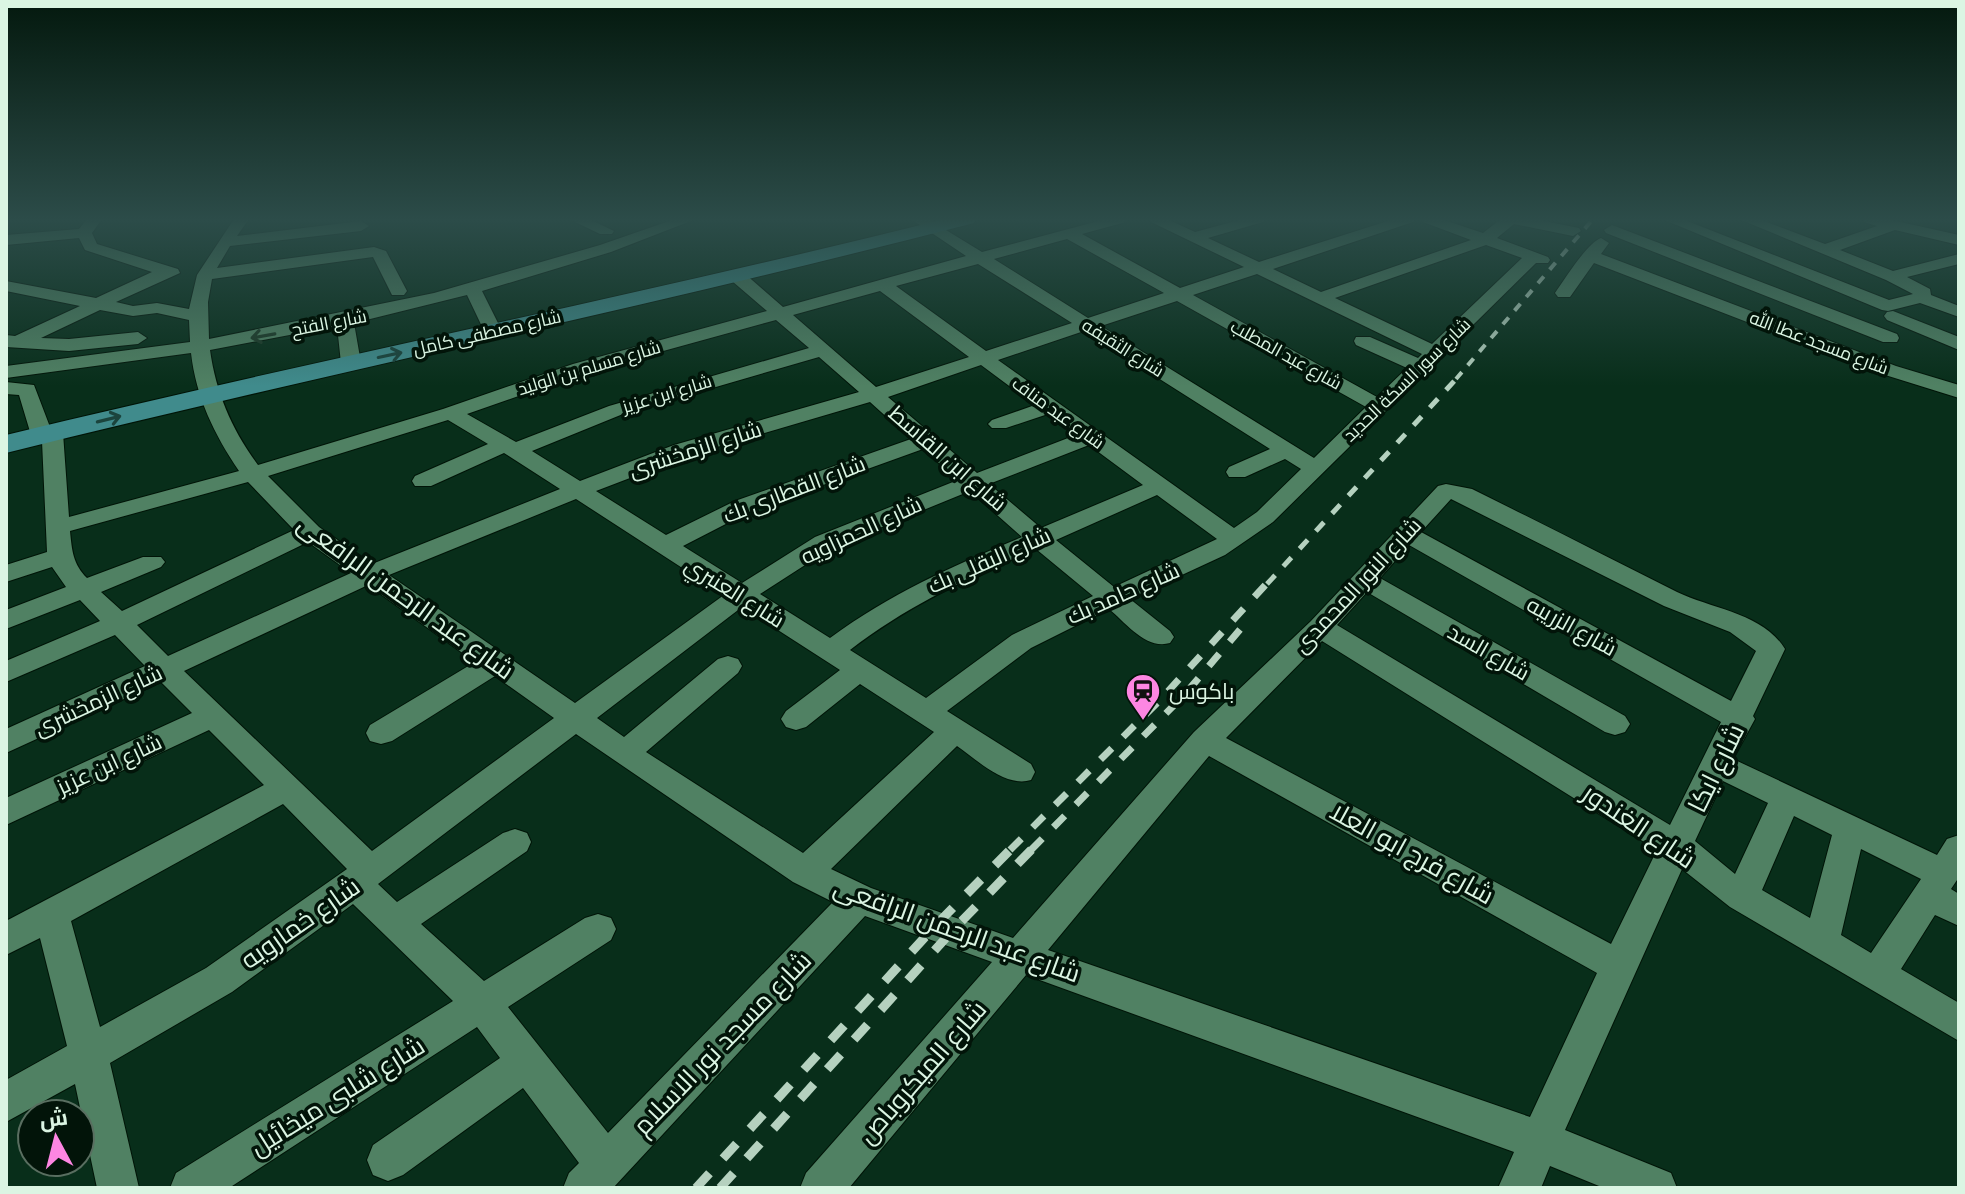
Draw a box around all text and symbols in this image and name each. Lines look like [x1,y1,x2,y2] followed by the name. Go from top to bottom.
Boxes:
[289,304,369,342] street label: شارع الفتح
[411,304,563,362] street label: شارع مصطفى كامل
[1746,305,1892,381] street label: شارع مسجد عطا الله
[1077,313,1169,383] street label: شارع الثقيفه
[1338,313,1476,447] street label: شارع سور السكة الحديد
[1226,315,1346,395] street label: شارع عبد المطلب
[251,330,276,345] one-way arrow
[515,335,663,401] street label: شارع مسلم بن الوليد
[376,347,402,362] one-way arrow
[618,369,715,419] street label: شارع ابن عزيز
[1007,371,1109,455] street label: شارع عبد مناف
[883,399,1013,518] street label: شارع ابن القاسط
[96,411,121,426] one-way arrow
[625,414,765,485] street label: شارع الزمخشرى
[719,449,870,530] street label: شارع القطارى بك
[796,490,926,571] street label: شارع الحمزاويه
[291,507,521,687] street label: شارع عبد الرحمن الرافعى
[1287,511,1428,659] street label: شارع النور المحمدى
[923,520,1055,600] street label: شارع البقلى بك
[678,550,790,636] street label: شارع العنبري
[1062,556,1184,631] street label: شارع حامد بك
[1522,590,1622,663] street label: شارع الزريبه
[1443,617,1535,687] street label: شارع السد
[29,658,167,743] street label: شارع الزمخشرى
[1124,672,1162,722] station icon: باكوس
[1169,677,1234,705] place label: باكوس
[1680,718,1752,818] street label: شارع ايكا
[50,727,167,802] street label: شارع ابن عزيز
[1574,775,1702,876] street label: شارع الغندور
[1324,794,1500,912] street label: شارع فرج ابو العلا
[234,869,366,977] street label: شارع خمارويه
[829,870,1085,990] street label: شارع عبد الرحمن الرافعى
[625,944,819,1143] street label: شارع مسجد نور الاسلام
[850,993,994,1151] street label: شارع الميكروباص
[243,1029,431,1163] street label: شارع شلبى ميخائيل
[16,1098,96,1178] north arrow
[38,1103,69,1134] text: ش

